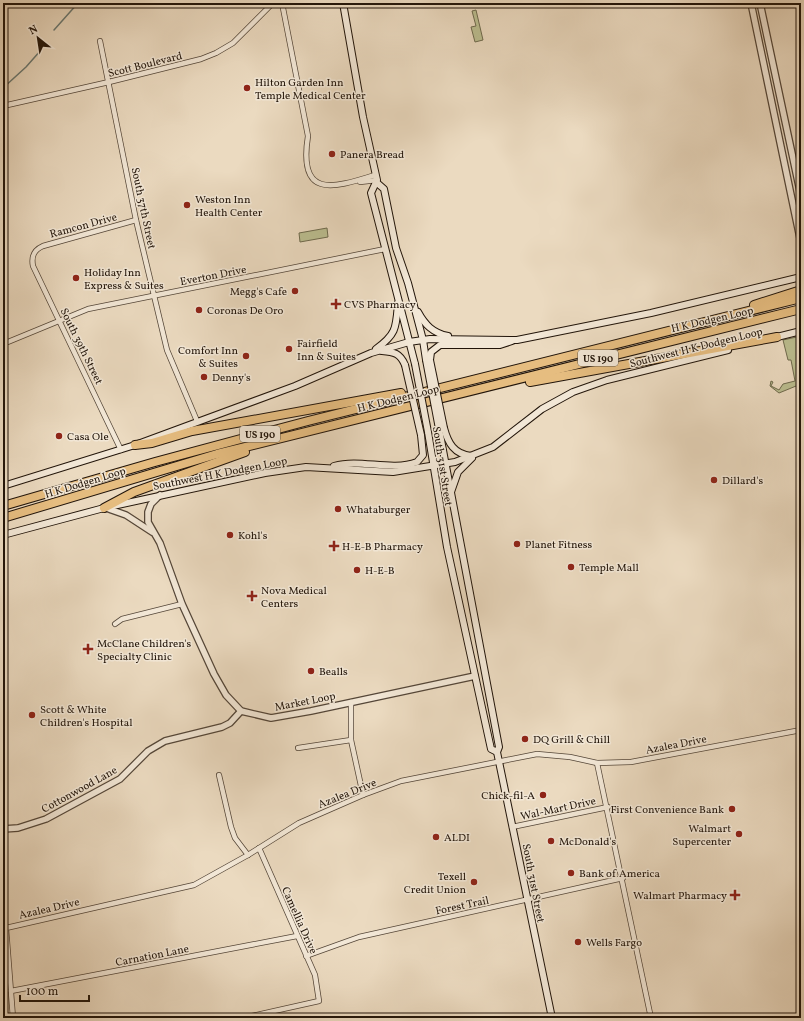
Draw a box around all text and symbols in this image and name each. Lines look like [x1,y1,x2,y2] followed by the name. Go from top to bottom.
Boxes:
[18,18,58,58] north arrow
[27,22,41,39] text: N
[107,49,184,82] street label: Scott Boulevard
[255,76,366,104] place label: Hilton Garden Inn Temple Medical Center
[242,83,252,93] marker: Hilton Garden Inn Temple Medical Center
[340,148,404,163] place label: Panera Bread
[327,149,337,159] marker: Panera Bread
[127,166,159,251] street label: South 37th Street
[195,193,263,221] place label: Weston Inn Health Center
[182,200,192,210] marker: Weston Inn Health Center
[48,210,119,243] street label: Ramcon Drive
[179,263,248,290] street label: Everton Drive
[84,266,164,294] place label: Holiday Inn Express & Suites
[71,273,81,283] marker: Holiday Inn Express & Suites
[230,285,287,300] place label: Megg's Cafe
[290,286,300,296] marker: Megg's Cafe
[344,298,416,313] place label: CVS Pharmacy
[331,299,341,309] marker: CVS Pharmacy
[207,304,284,319] place label: Coronas De Oro
[670,304,755,337] street label: H K Dodgen Loop
[194,305,204,315] marker: Coronas De Oro
[56,306,106,388] street label: South 39th Street
[628,325,764,372] street label: Southwest H K Dodgen Loop
[297,337,356,365] place label: Fairfield Inn & Suites
[178,344,238,372] place label: Comfort Inn & Suites
[284,344,294,354] marker: Fairfield Inn & Suites
[578,350,618,366] road number: US 190
[241,351,251,361] marker: Comfort Inn & Suites
[212,371,251,386] place label: Denny's
[199,372,209,382] marker: Denny's
[356,382,441,417] street label: H K Dodgen Loop
[428,425,455,507] street label: South 31st Street
[240,426,280,442] road number: US 190
[67,430,109,445] place label: Casa Ole
[54,431,64,441] marker: Casa Ole
[152,454,289,495] street label: Southwest H K Dodgen Loop
[43,464,128,503] street label: H K Dodgen Loop
[722,474,763,489] place label: Dillard's
[709,475,719,485] marker: Dillard's
[346,503,411,518] place label: Whataburger
[333,504,343,514] marker: Whataburger
[238,529,268,544] place label: Kohl's
[225,530,235,540] marker: Kohl's
[525,538,593,553] place label: Planet Fitness
[512,539,522,549] marker: Planet Fitness
[342,540,423,555] place label: H-E-B Pharmacy
[329,541,339,551] marker: H-E-B Pharmacy
[579,561,639,576] place label: Temple Mall
[566,562,576,572] marker: Temple Mall
[365,564,395,579] place label: H-E-B
[352,565,362,575] marker: H-E-B
[261,584,327,612] place label: Nova Medical Centers
[246,590,258,602] marker: Nova Medical Centers
[97,637,191,665] place label: McClane Children's Specialty Clinic
[82,643,94,655] marker: McClane Children's Specialty Clinic
[319,665,348,680] place label: Bealls
[306,666,316,676] marker: Bealls
[274,689,337,716] street label: Market Loop
[40,703,133,731] place label: Scott & White Children's Hospital
[27,710,37,720] marker: Scott & White Children's Hospital
[645,732,708,759] street label: Azalea Drive
[533,733,610,748] place label: DQ Grill & Chill
[520,734,530,744] marker: DQ Grill & Chill
[39,763,120,817] street label: Cottonwood Lane
[316,776,379,813] street label: Azalea Drive
[481,789,535,804] place label: Chick-fil-A
[538,790,548,800] marker: Chick-fil-A
[519,794,597,825] street label: Wal-Mart Drive
[611,803,724,818] place label: First Convenience Bank
[727,804,737,814] marker: First Convenience Bank
[672,822,731,850] place label: Walmart Supercenter
[734,829,744,839] marker: Walmart Supercenter
[444,831,470,846] place label: ALDI
[431,832,441,842] marker: ALDI
[559,835,617,850] place label: McDonald's
[546,836,556,846] marker: McDonald's
[518,842,548,924] street label: South 31st Street
[579,867,661,882] place label: Bank of America
[566,868,576,878] marker: Bank of America
[404,870,466,898] place label: Texell Credit Union
[469,877,479,887] marker: Texell Credit Union
[277,885,320,957] street label: Camellia Drive
[633,889,727,904] place label: Walmart Pharmacy
[730,890,740,900] marker: Walmart Pharmacy
[434,893,490,919] street label: Forest Trail
[18,895,81,924] street label: Azalea Drive
[586,936,642,951] place label: Wells Fargo
[573,937,583,947] marker: Wells Fargo
[114,942,190,971] street label: Carnation Lane
[20,977,89,1003] scale bar
[26,984,59,1000] text: 100 m

